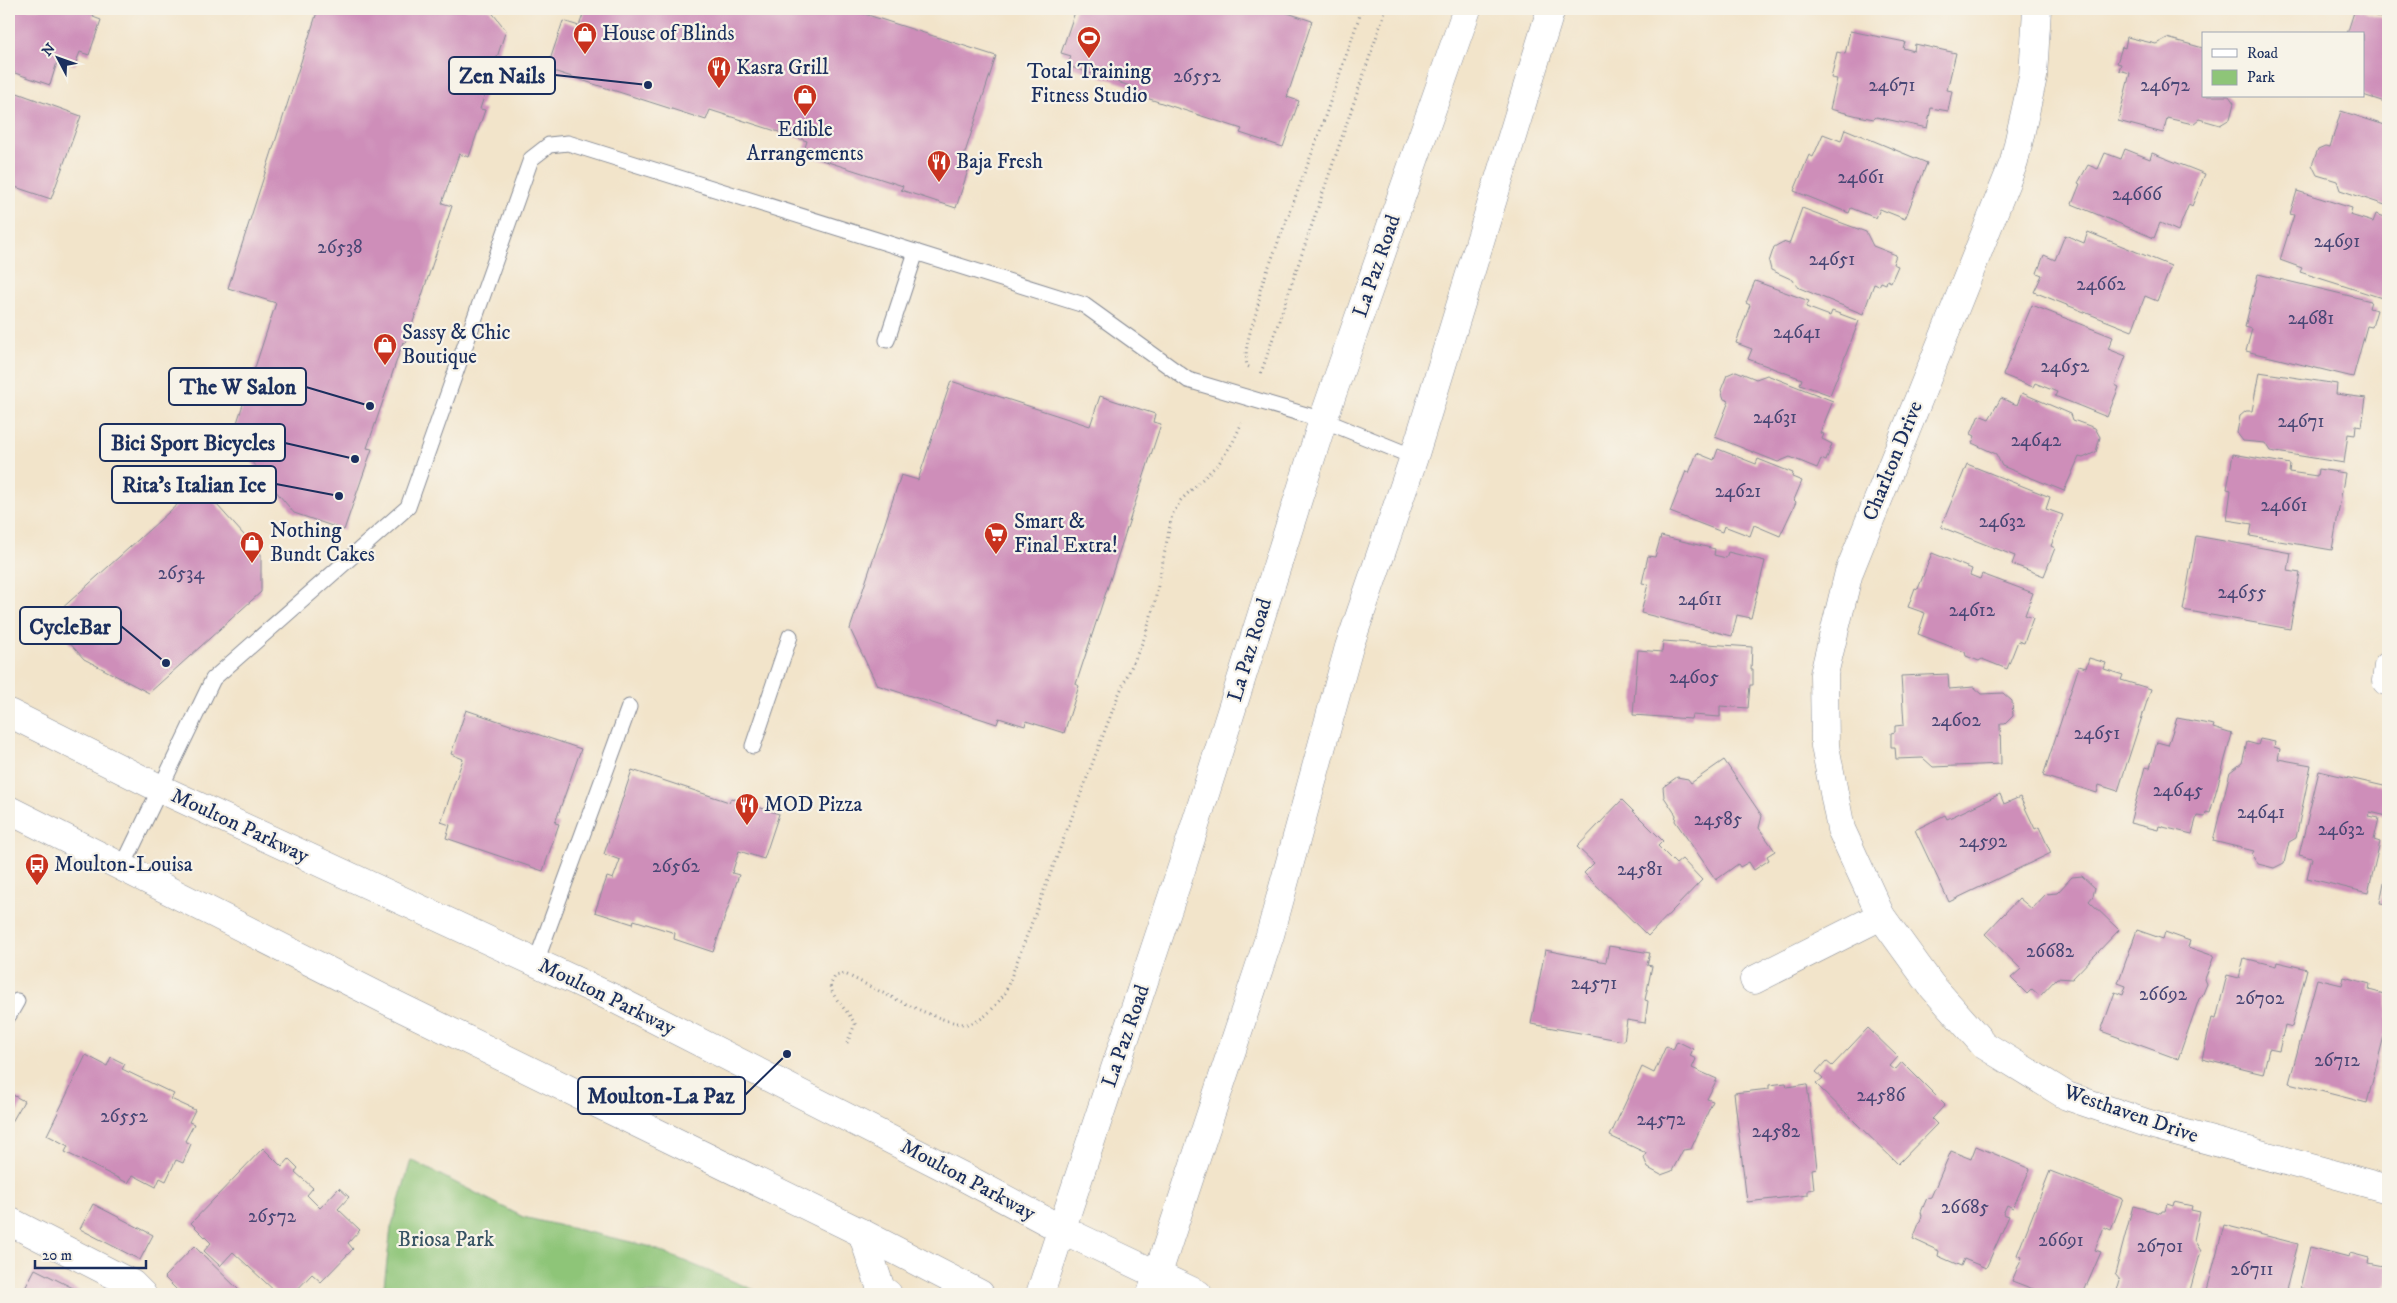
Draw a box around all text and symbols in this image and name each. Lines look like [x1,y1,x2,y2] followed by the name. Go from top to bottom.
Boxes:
[572,21,598,55] shop icon: House of Blinds
[602,21,735,47] place label: House of Blinds
[1076,25,1102,59] sports icon: Total Training Fitness Studio
[32,32,82,82] north arrow
[2202,32,2364,98] legend
[38,40,60,60] text: N
[2247,44,2279,63] text: Road
[706,55,732,89] restaurant icon: Kasra Grill
[736,55,829,81] place label: Kasra Grill
[449,57,555,94] callout: Zen Nails
[1027,59,1152,109] place label: Total Training Fitness Studio
[459,63,546,90] text: Zen Nails
[1173,65,1221,88] house number: 26552
[2247,68,2276,87] text: Park
[1868,74,1916,97] house number: 24671
[2140,74,2190,97] house number: 24672
[792,83,818,117] shop icon: Edible Arrangements
[747,117,863,167] place label: Edible Arrangements
[926,149,952,183] restaurant icon: Baja Fresh
[956,149,1043,175] place label: Baja Fresh
[1838,166,1884,189] house number: 24661
[2112,183,2163,206] house number: 24666
[1347,211,1407,321] street label: La Paz Road
[2314,230,2360,253] house number: 24691
[317,236,363,259] house number: 26538
[1809,248,1855,271] house number: 24651
[2076,273,2126,296] house number: 24662
[2288,307,2334,330] house number: 24681
[402,320,511,370] place label: Sassy & Chic Boutique
[1773,321,1821,344] house number: 24641
[372,332,398,366] shop icon: Sassy & Chic Boutique
[2041,355,2090,378] house number: 24652
[169,368,306,405] callout: The W Salon
[179,374,297,401] text: The W Salon
[1857,397,1929,525] street label: Charlton Drive
[1753,406,1797,429] house number: 24631
[2277,410,2325,433] house number: 24671
[100,424,285,461] callout: Bici Sport Bicycles
[2011,429,2062,452] house number: 24642
[111,430,276,457] text: Bici Sport Bicycles
[112,466,276,503] callout: Rita's Italian Ice
[122,472,266,499] text: Rita's Italian Ice
[1715,480,1761,503] house number: 24621
[2261,494,2307,517] house number: 24661
[1014,509,1118,559] place label: Smart & Final Extra!
[1979,510,2026,533] house number: 24632
[270,518,375,568] place label: Nothing Bundt Cakes
[983,521,1009,555] supermarket icon: Smart & Final Extra!
[239,530,265,564] shop icon: Nothing Bundt Cakes
[158,562,205,585] house number: 26534
[2217,581,2267,604] house number: 24655
[1678,588,1722,611] house number: 24611
[1222,595,1278,705] street label: La Paz Road
[1949,599,1996,622] house number: 24612
[20,607,121,644] callout: CycleBar
[29,614,111,641] text: CycleBar
[1669,666,1719,689] house number: 24605
[1931,709,1982,732] house number: 24602
[2074,722,2120,745] house number: 24651
[2153,779,2204,802] house number: 24645
[167,783,314,870] street label: Moulton Parkway
[734,792,760,826] restaurant icon: MOD Pizza
[764,792,863,818] place label: MOD Pizza
[2237,801,2285,824] house number: 24641
[1694,808,1743,831] house number: 24585
[2318,818,2365,841] house number: 24632
[1959,830,2008,853] house number: 24592
[24,852,50,886] bus stop icon: Moulton-Louisa
[54,852,193,878] place label: Moulton-Louisa
[652,855,701,878] house number: 26562
[1617,858,1663,881] house number: 24581
[2026,940,2075,963] house number: 26682
[534,953,681,1042] street label: Moulton Parkway
[1571,972,1617,995] house number: 24571
[1096,981,1156,1091] street label: La Paz Road
[2139,983,2188,1006] house number: 26692
[2236,987,2285,1010] house number: 26702
[2314,1049,2360,1072] house number: 26712
[578,1077,745,1114] callout: Moulton-La Paz
[2059,1078,2202,1149] street label: Westhaven Drive
[587,1083,735,1110] text: Moulton-La Paz
[1857,1084,1907,1107] house number: 24586
[100,1105,148,1128] house number: 26552
[1637,1108,1686,1131] house number: 24572
[1752,1120,1801,1143] house number: 24582
[896,1133,1041,1227] street label: Moulton Parkway
[1941,1196,1990,1219] house number: 26685
[248,1205,297,1228] house number: 26572
[398,1227,495,1253] park label: Briosa Park
[2038,1229,2084,1252] house number: 26691
[2137,1235,2183,1258] house number: 26701
[35,1238,146,1270] scale bar
[42,1246,72,1265] text: 20 m
[2230,1258,2274,1281] house number: 26711

